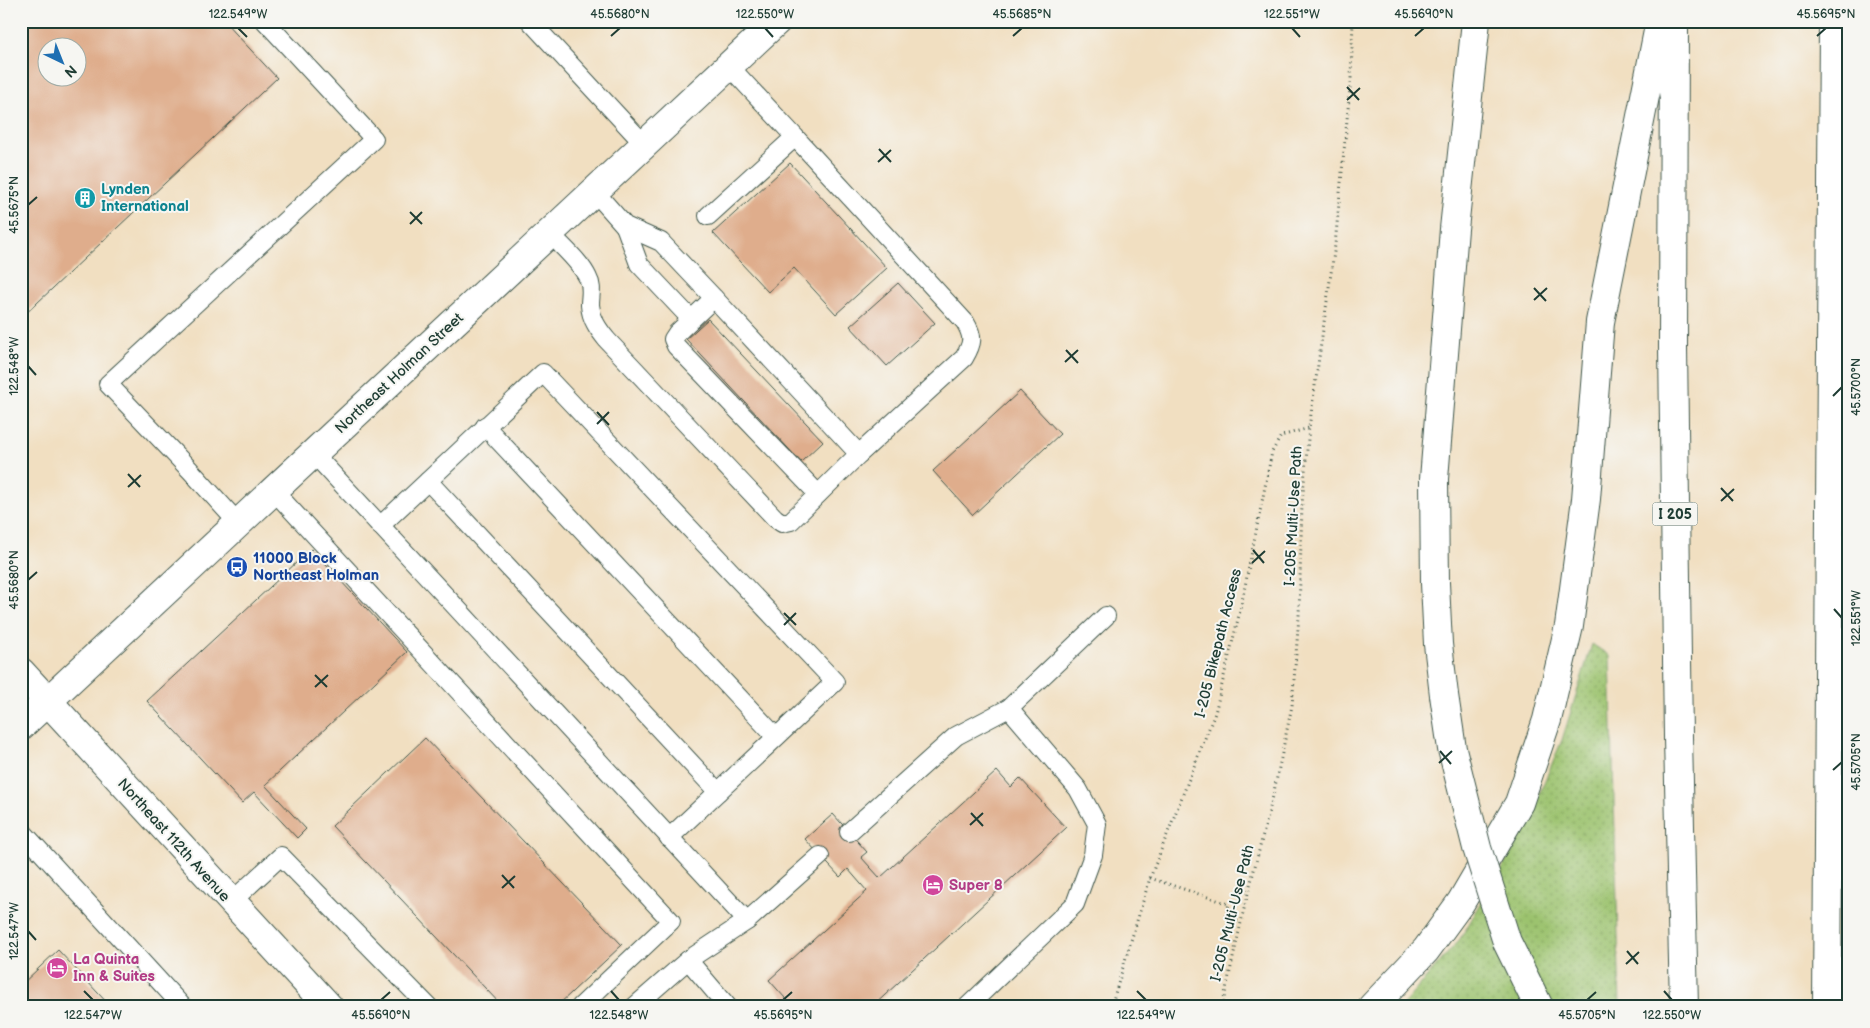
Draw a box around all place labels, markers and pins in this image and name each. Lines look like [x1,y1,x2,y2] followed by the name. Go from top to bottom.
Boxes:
[101,180,189,216] place label: Lynden International
[73,186,97,210] building icon: Lynden International
[253,549,379,585] place label: 11000 Block Northeast Holman
[225,555,249,579] bus stop icon: 11000 Block Northeast Holman
[921,873,945,897] hotel icon: Super 8
[949,876,1003,895] place label: Super 8
[73,950,155,986] place label: La Quinta Inn & Suites
[45,956,69,980] hotel icon: La Quinta Inn & Suites

